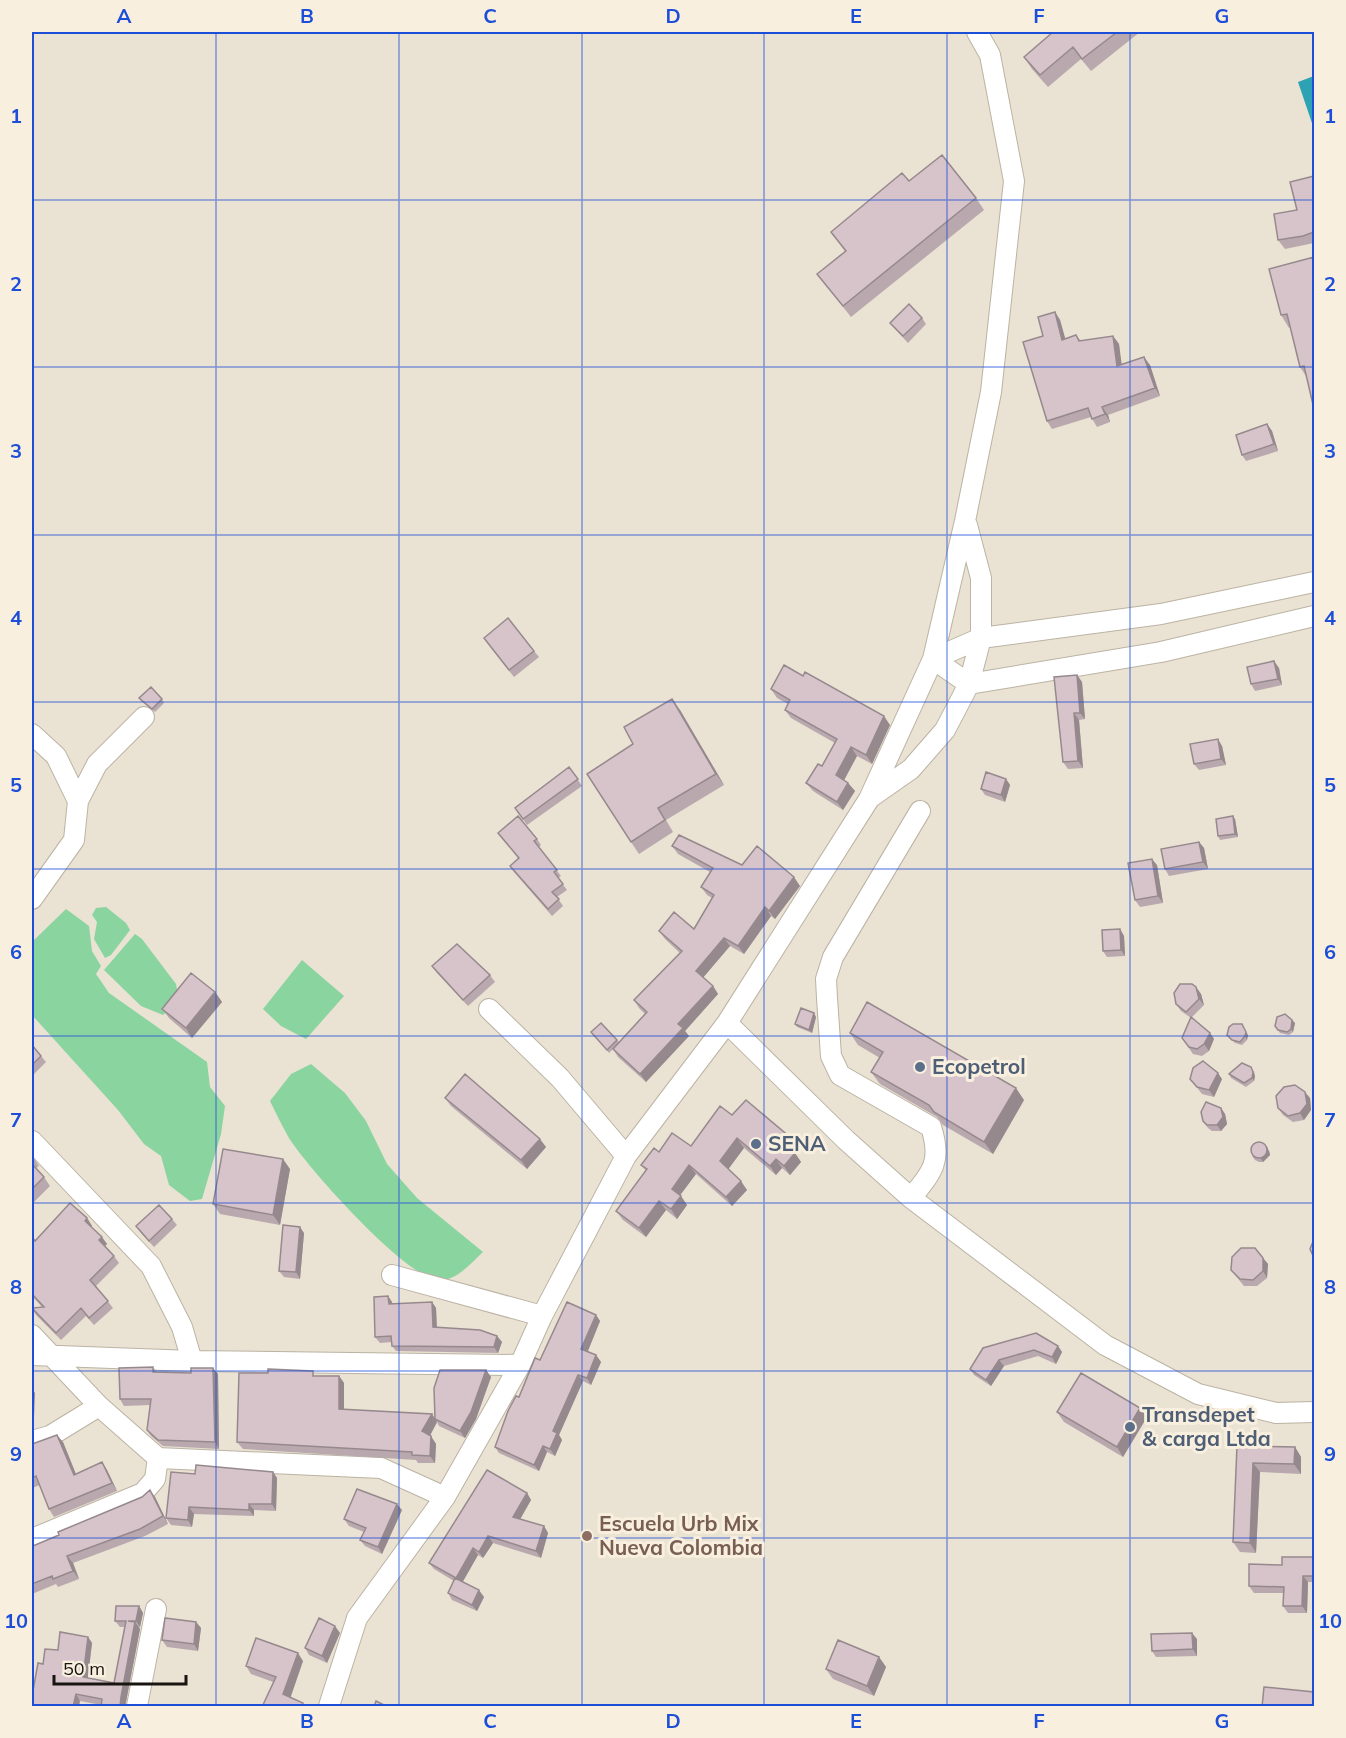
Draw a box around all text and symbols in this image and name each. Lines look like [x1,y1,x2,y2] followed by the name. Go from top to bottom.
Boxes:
[117,3,132,28] text: A
[300,3,314,28] text: B
[483,3,497,28] text: C
[665,3,681,28] text: D
[850,3,862,28] text: E
[1033,3,1045,28] text: F
[1215,3,1229,28] text: G
[10,103,22,128] text: 1
[1324,103,1336,128] text: 1
[10,271,22,296] text: 2
[1324,271,1336,296] text: 2
[10,438,22,463] text: 3
[1324,438,1336,463] text: 3
[10,605,22,630] text: 4
[1324,605,1336,630] text: 4
[10,772,22,797] text: 5
[1324,772,1336,797] text: 5
[10,939,22,964] text: 6
[1324,939,1336,964] text: 6
[932,1053,1026,1079] place label: Ecopetrol
[913,1060,927,1074] marker: Ecopetrol
[10,1107,22,1132] text: 7
[1324,1107,1336,1132] text: 7
[768,1130,826,1156] place label: SENA
[749,1137,763,1151] marker: SENA
[10,1274,22,1299] text: 8
[1324,1274,1336,1299] text: 8
[1142,1401,1271,1451] place label: Transdepet & carga Ltda
[1123,1420,1137,1434] marker: Transdepet & carga Ltda
[10,1441,22,1466] text: 9
[1324,1441,1336,1466] text: 9
[599,1510,763,1560] place label: Escuela Urb Mix Nueva Colombia
[580,1529,594,1543] marker: Escuela Urb Mix Nueva Colombia
[4,1608,28,1633] text: 10
[1318,1608,1342,1633] text: 10
[54,1648,186,1686] scale bar
[63,1657,105,1680] text: 50 m
[117,1708,132,1733] text: A
[300,1708,314,1733] text: B
[483,1708,497,1733] text: C
[665,1708,681,1733] text: D
[850,1708,862,1733] text: E
[1033,1708,1045,1733] text: F
[1215,1708,1229,1733] text: G

